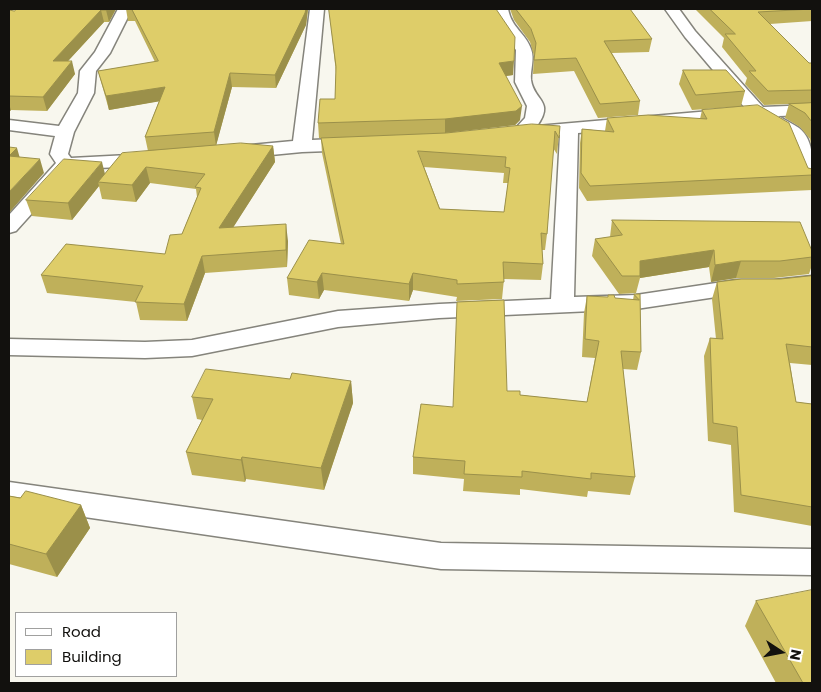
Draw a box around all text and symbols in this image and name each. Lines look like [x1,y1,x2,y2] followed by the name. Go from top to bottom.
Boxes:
[15,612,178,677] legend
[62,621,101,642] text: Road
[756,627,806,677] north arrow
[62,646,122,667] text: Building
[785,648,807,662] text: N

